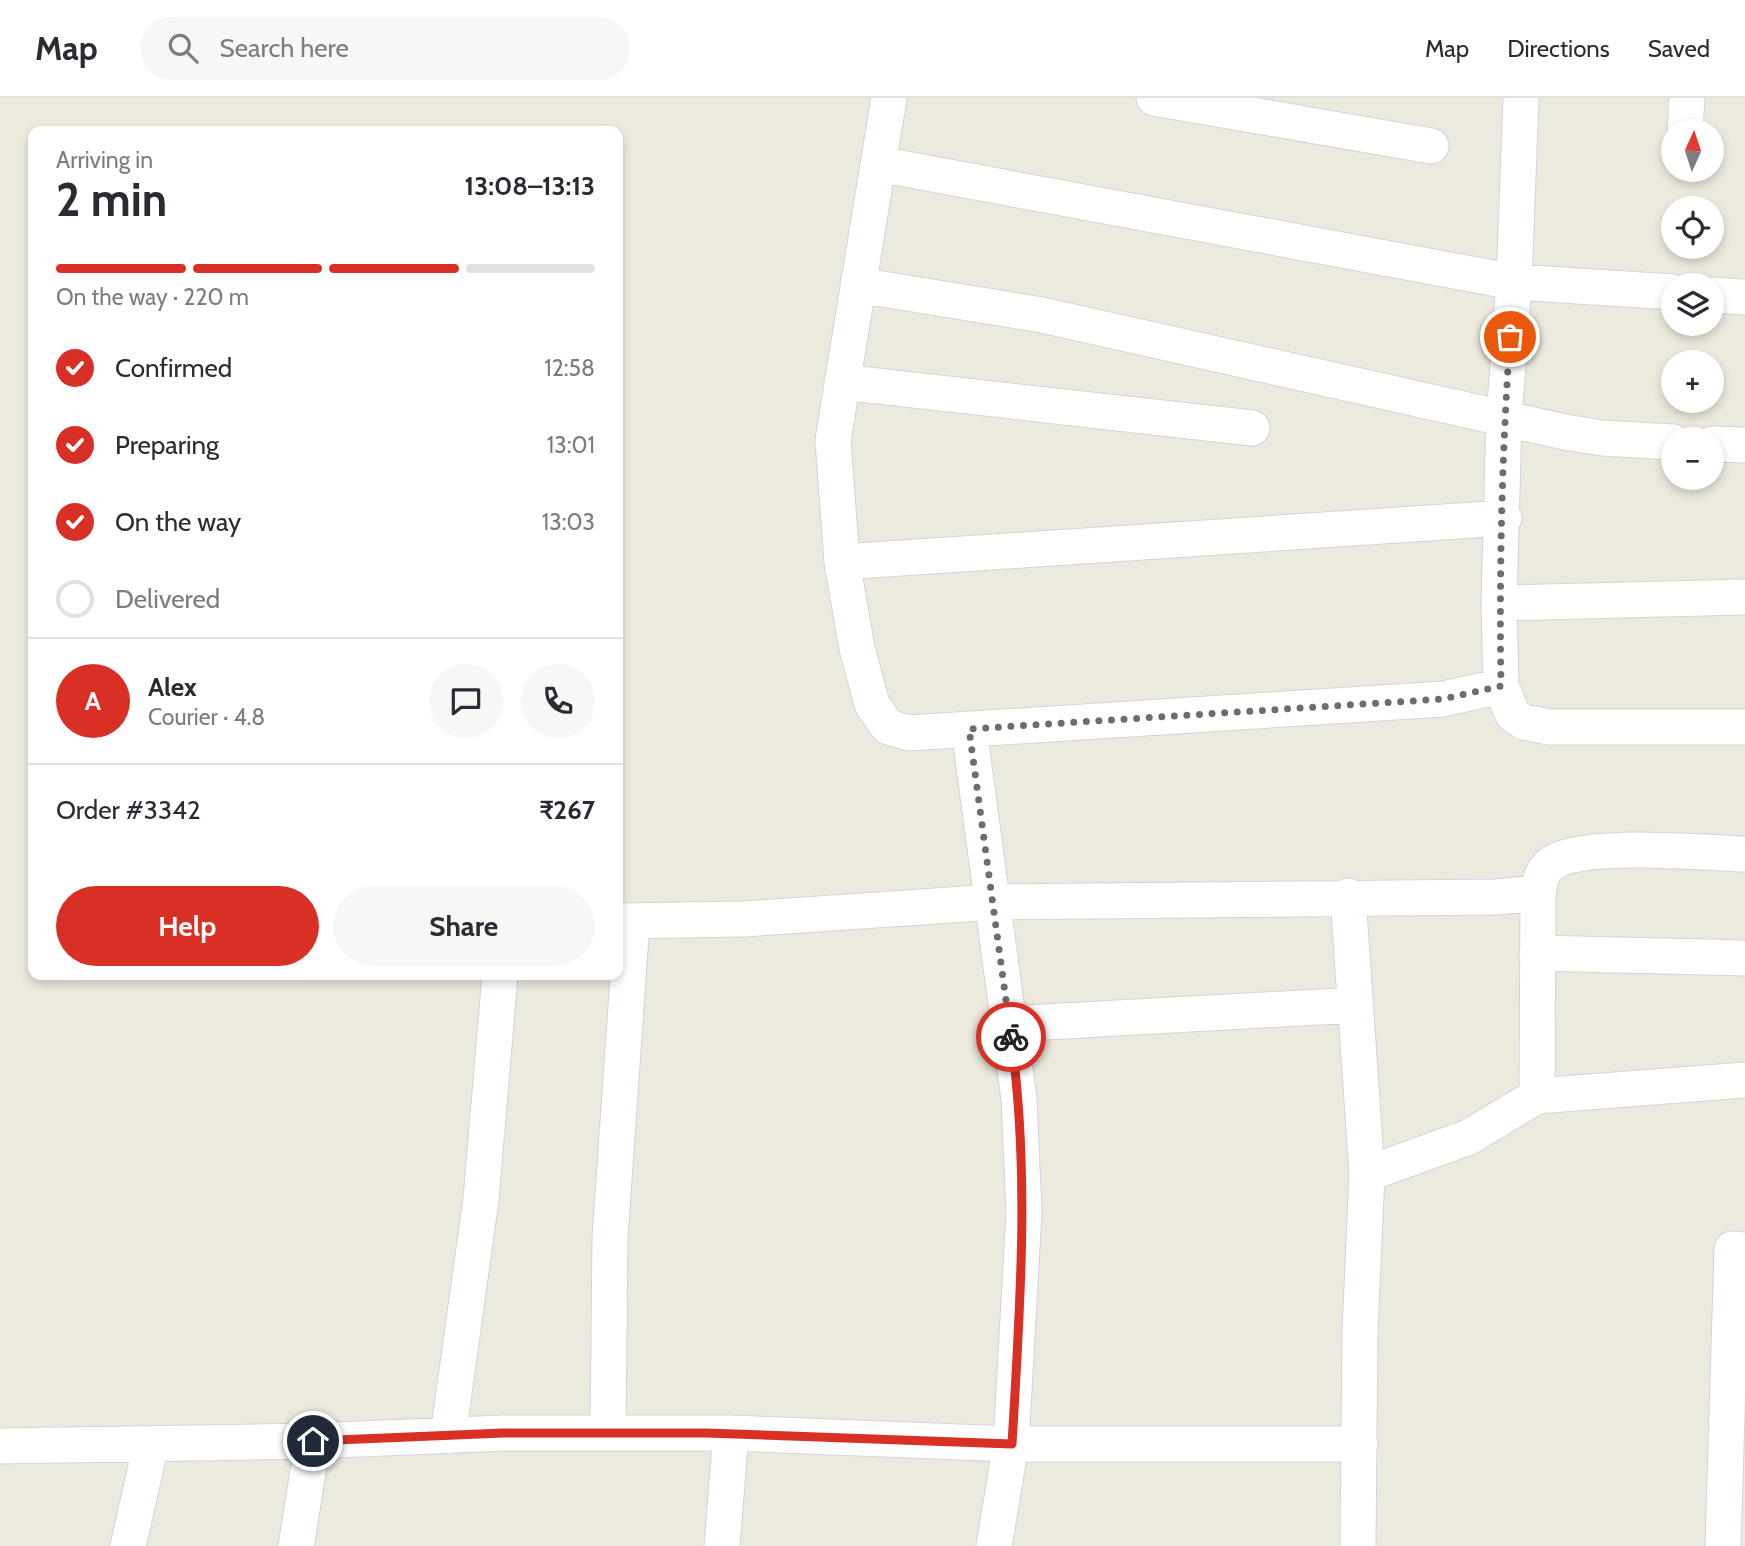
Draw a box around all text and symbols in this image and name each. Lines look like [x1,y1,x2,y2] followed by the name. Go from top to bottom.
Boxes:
[140,17,630,80] search box
[35,28,98,68] text: Map
[164,29,202,67] icon: search
[220,32,349,64] text: Search here
[1425,34,1469,63] text: Map
[1507,34,1610,63] text: Directions
[1648,34,1710,63] text: Saved
[1661,119,1724,182] north arrow
[1661,119,1724,490] map controls
[56,146,153,174] text: Arriving in
[465,170,595,202] text: 13:08–13:13
[56,172,167,228] text: 2 min
[1661,196,1724,259] button: locate
[1661,273,1724,336] button: layers
[56,283,249,311] text: On the way · 220 m
[1480,307,1540,367] pin
[1491,318,1529,356] icon: bag
[56,349,94,387] icon: check
[1661,350,1724,413] button: +
[115,352,232,384] text: Confirmed
[544,354,595,382] text: 12:58
[56,426,94,464] icon: check
[1661,427,1724,490] button: −
[115,429,219,461] text: Preparing
[547,431,595,459] text: 13:01
[56,503,94,541] icon: check
[115,506,241,538] text: On the way
[542,508,595,536] text: 13:03
[115,583,220,615] text: Delivered
[429,664,503,738] button: chat
[521,664,595,738] button: phone
[148,671,197,703] text: Alex
[85,685,101,717] text: A
[148,703,265,731] text: Courier · 4.8
[56,794,201,826] text: Order #3342
[539,794,595,826] text: ₹267
[56,886,319,966] button: Help
[333,886,595,966] button: Share
[976,1002,1046,1072] courier
[992,1018,1030,1056] icon: bike
[283,1411,343,1471] pin
[294,1422,332,1460] icon: home

